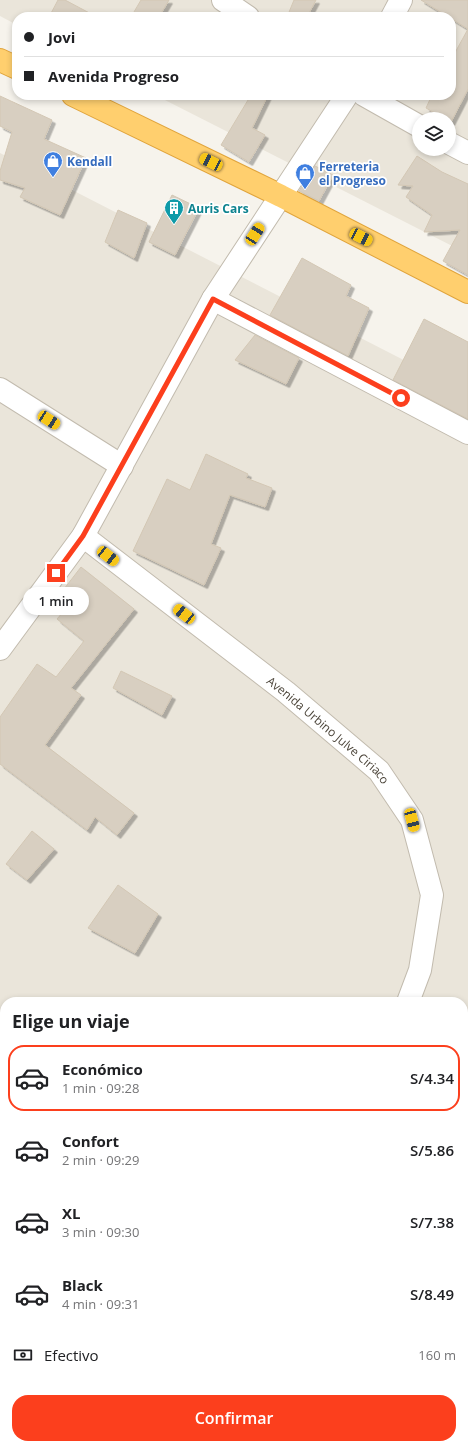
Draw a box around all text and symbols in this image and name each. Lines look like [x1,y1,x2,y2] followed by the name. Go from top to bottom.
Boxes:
[48,27,75,47] text: Jovi
[48,66,179,86] text: Avenida Progreso
[412,112,456,156] map controls
[412,112,456,156] button: layers
[42,150,64,178] shop icon: Kendall
[198,151,224,173] car
[67,153,112,170] place label: Kendall
[319,158,386,189] place label: Ferreteria el Progreso
[294,162,316,190] shop icon: Ferreteria el Progreso
[163,197,185,225] building icon: Auris Cars
[188,200,249,217] place label: Auris Cars
[243,221,267,247] car
[348,226,374,248] car
[392,389,410,407] route start
[36,408,62,432] car
[95,544,121,568] car
[47,564,65,582] route end
[23,587,89,615] callout: 1 min
[38,592,74,610] text: 1 min
[171,602,197,626] car
[264,672,394,787] street label: Avenida Urbino Julve Ciriaco
[403,807,421,833] car
[12,1009,130,1033] text: Elige un viaje
[62,1059,143,1079] text: Económico
[14,1060,50,1096] icon: car
[410,1068,454,1088] text: S/4.34
[62,1079,139,1097] text: 1 min · 09:28
[62,1131,119,1151] text: Confort
[14,1132,50,1168] icon: car
[410,1140,454,1160] text: S/5.86
[62,1151,139,1169] text: 2 min · 09:29
[62,1203,80,1223] text: XL
[14,1204,50,1240] icon: car
[410,1212,454,1232] text: S/7.38
[62,1223,139,1241] text: 3 min · 09:30
[62,1275,103,1295] text: Black
[14,1276,50,1312] icon: car
[410,1284,454,1304] text: S/8.49
[62,1295,139,1313] text: 4 min · 09:31
[12,1344,34,1366] icon: cash
[44,1345,99,1365] text: Efectivo
[418,1346,456,1364] text: 160 m
[12,1395,456,1441] button: Confirmar

